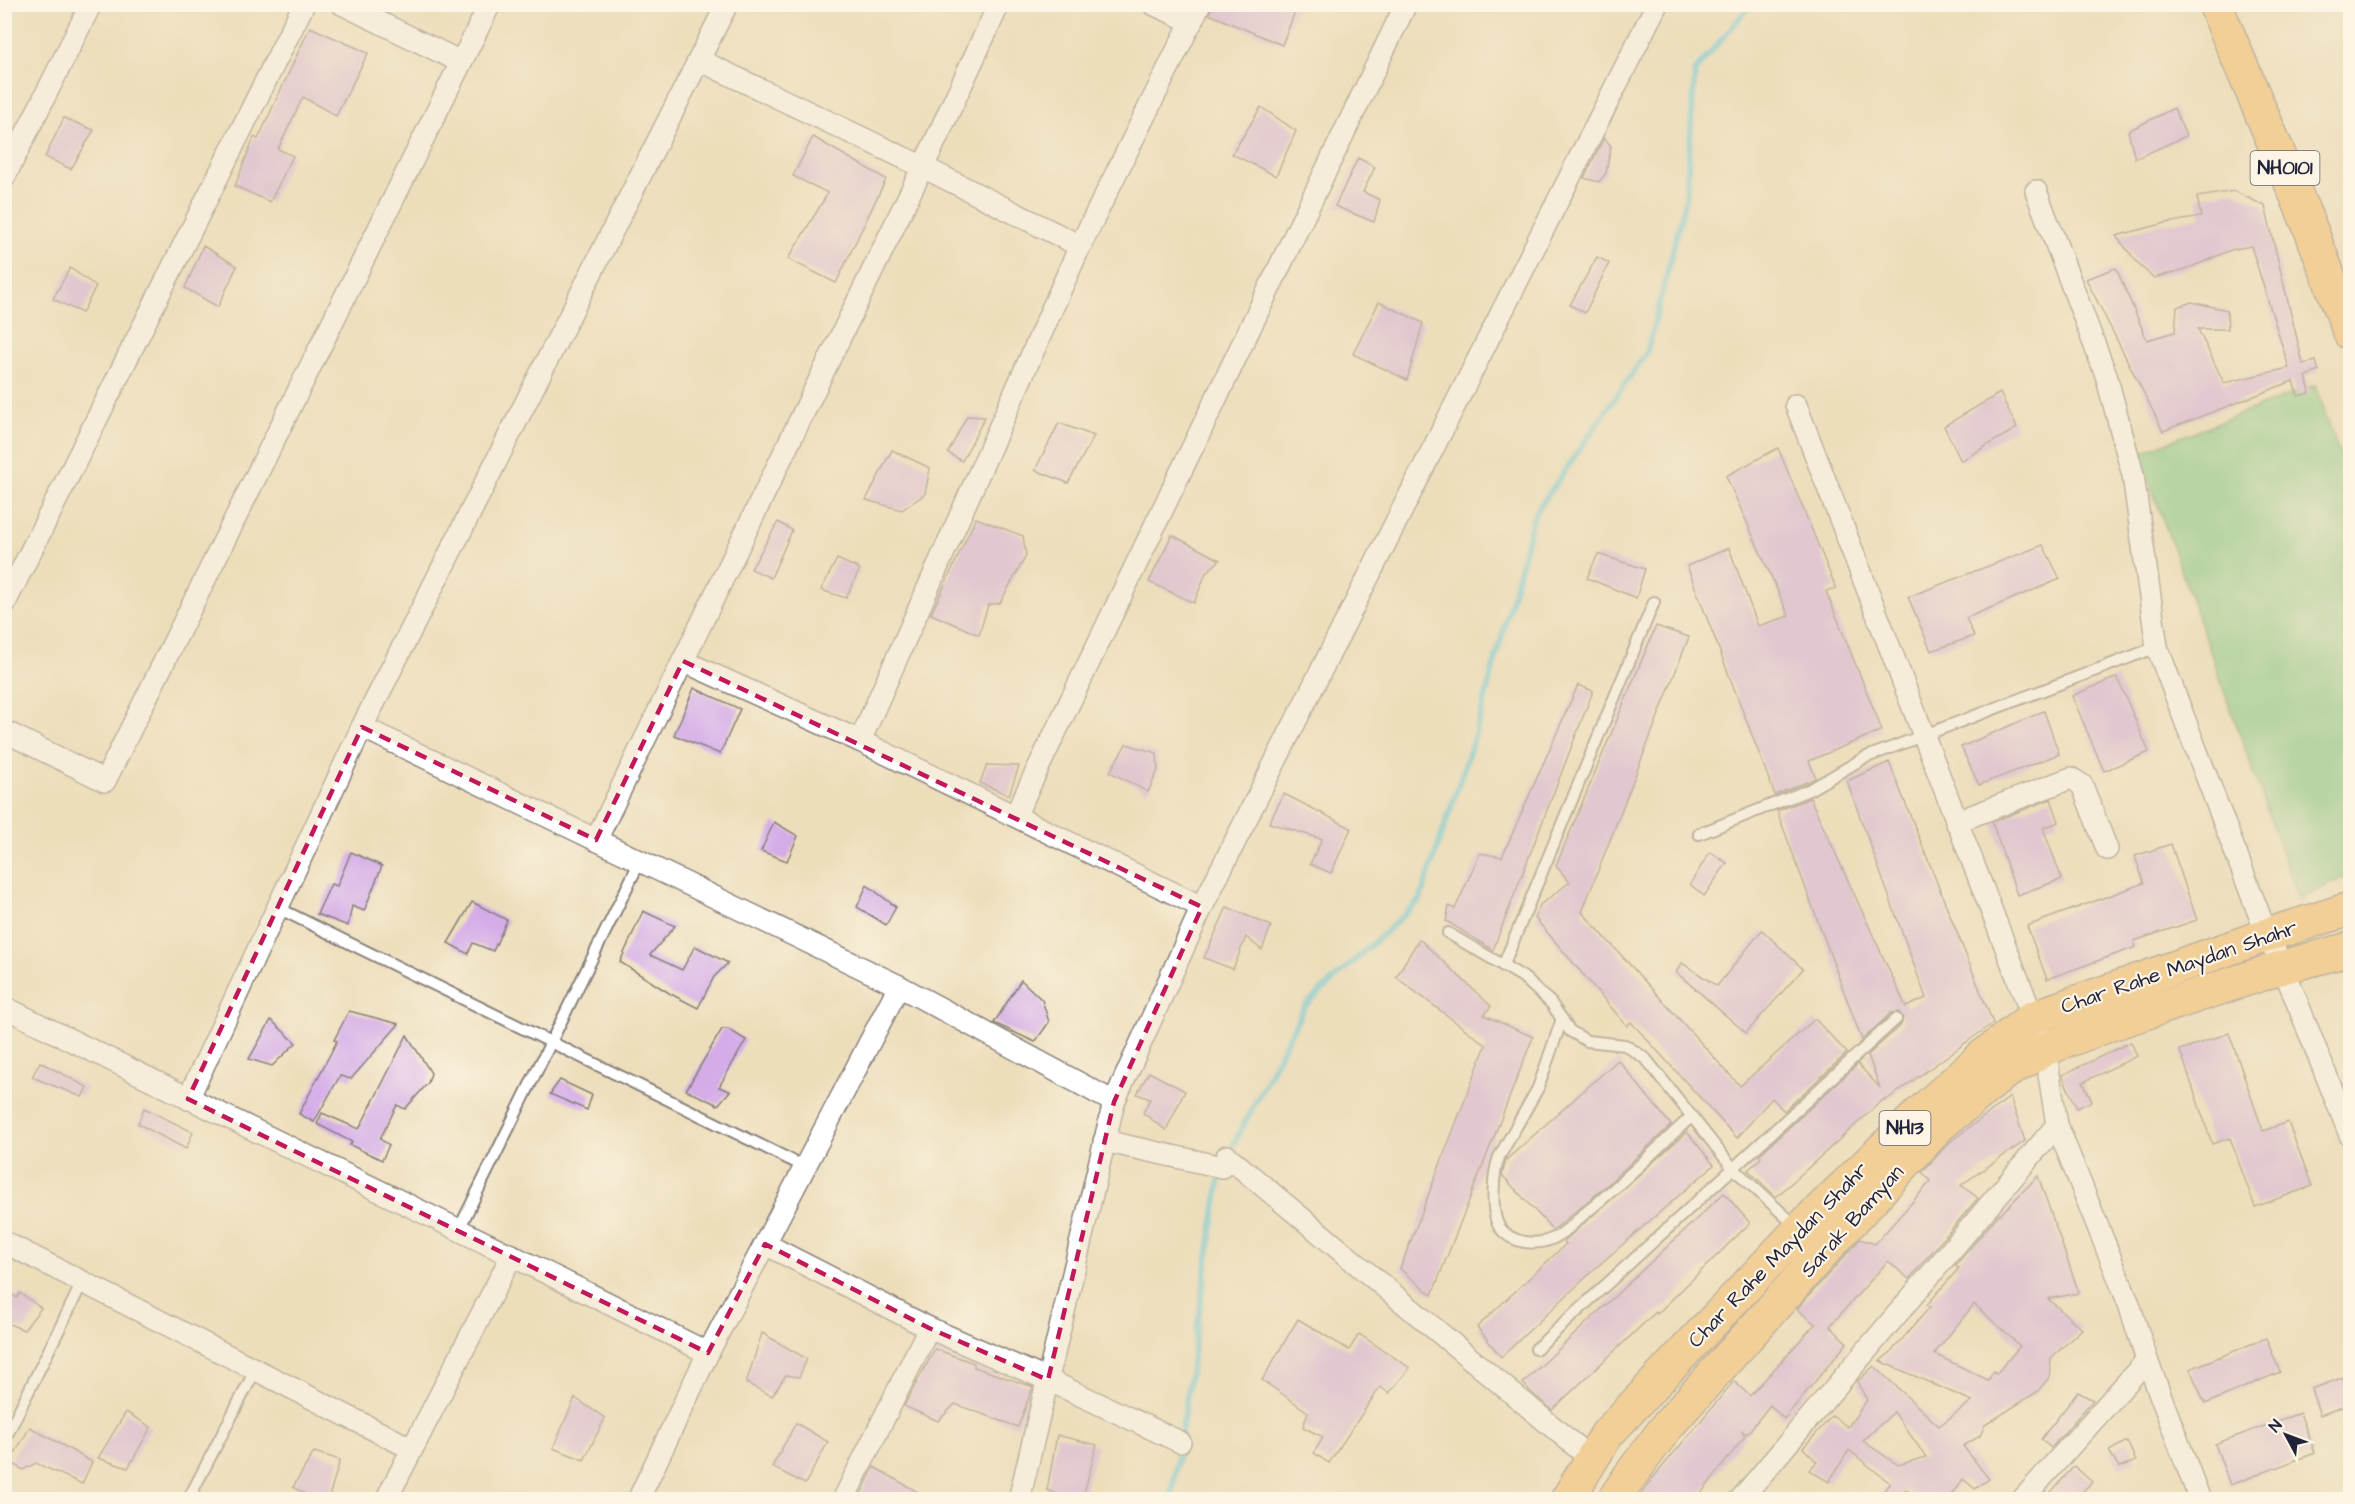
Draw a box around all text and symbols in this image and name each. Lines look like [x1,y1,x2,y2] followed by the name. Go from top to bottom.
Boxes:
[2250,151,2320,185] road number: NH0101
[2057,913,2302,1023] street label: Char Rahe Maydan Shahr
[1880,1111,1930,1145] road number: NH13
[1681,1155,1876,1356] street label: Char Rahe Maydan Shahr
[1794,1158,1912,1285] street label: Sarak Bamyan
[2256,1405,2316,1465] north arrow
[2264,1415,2287,1437] text: N

